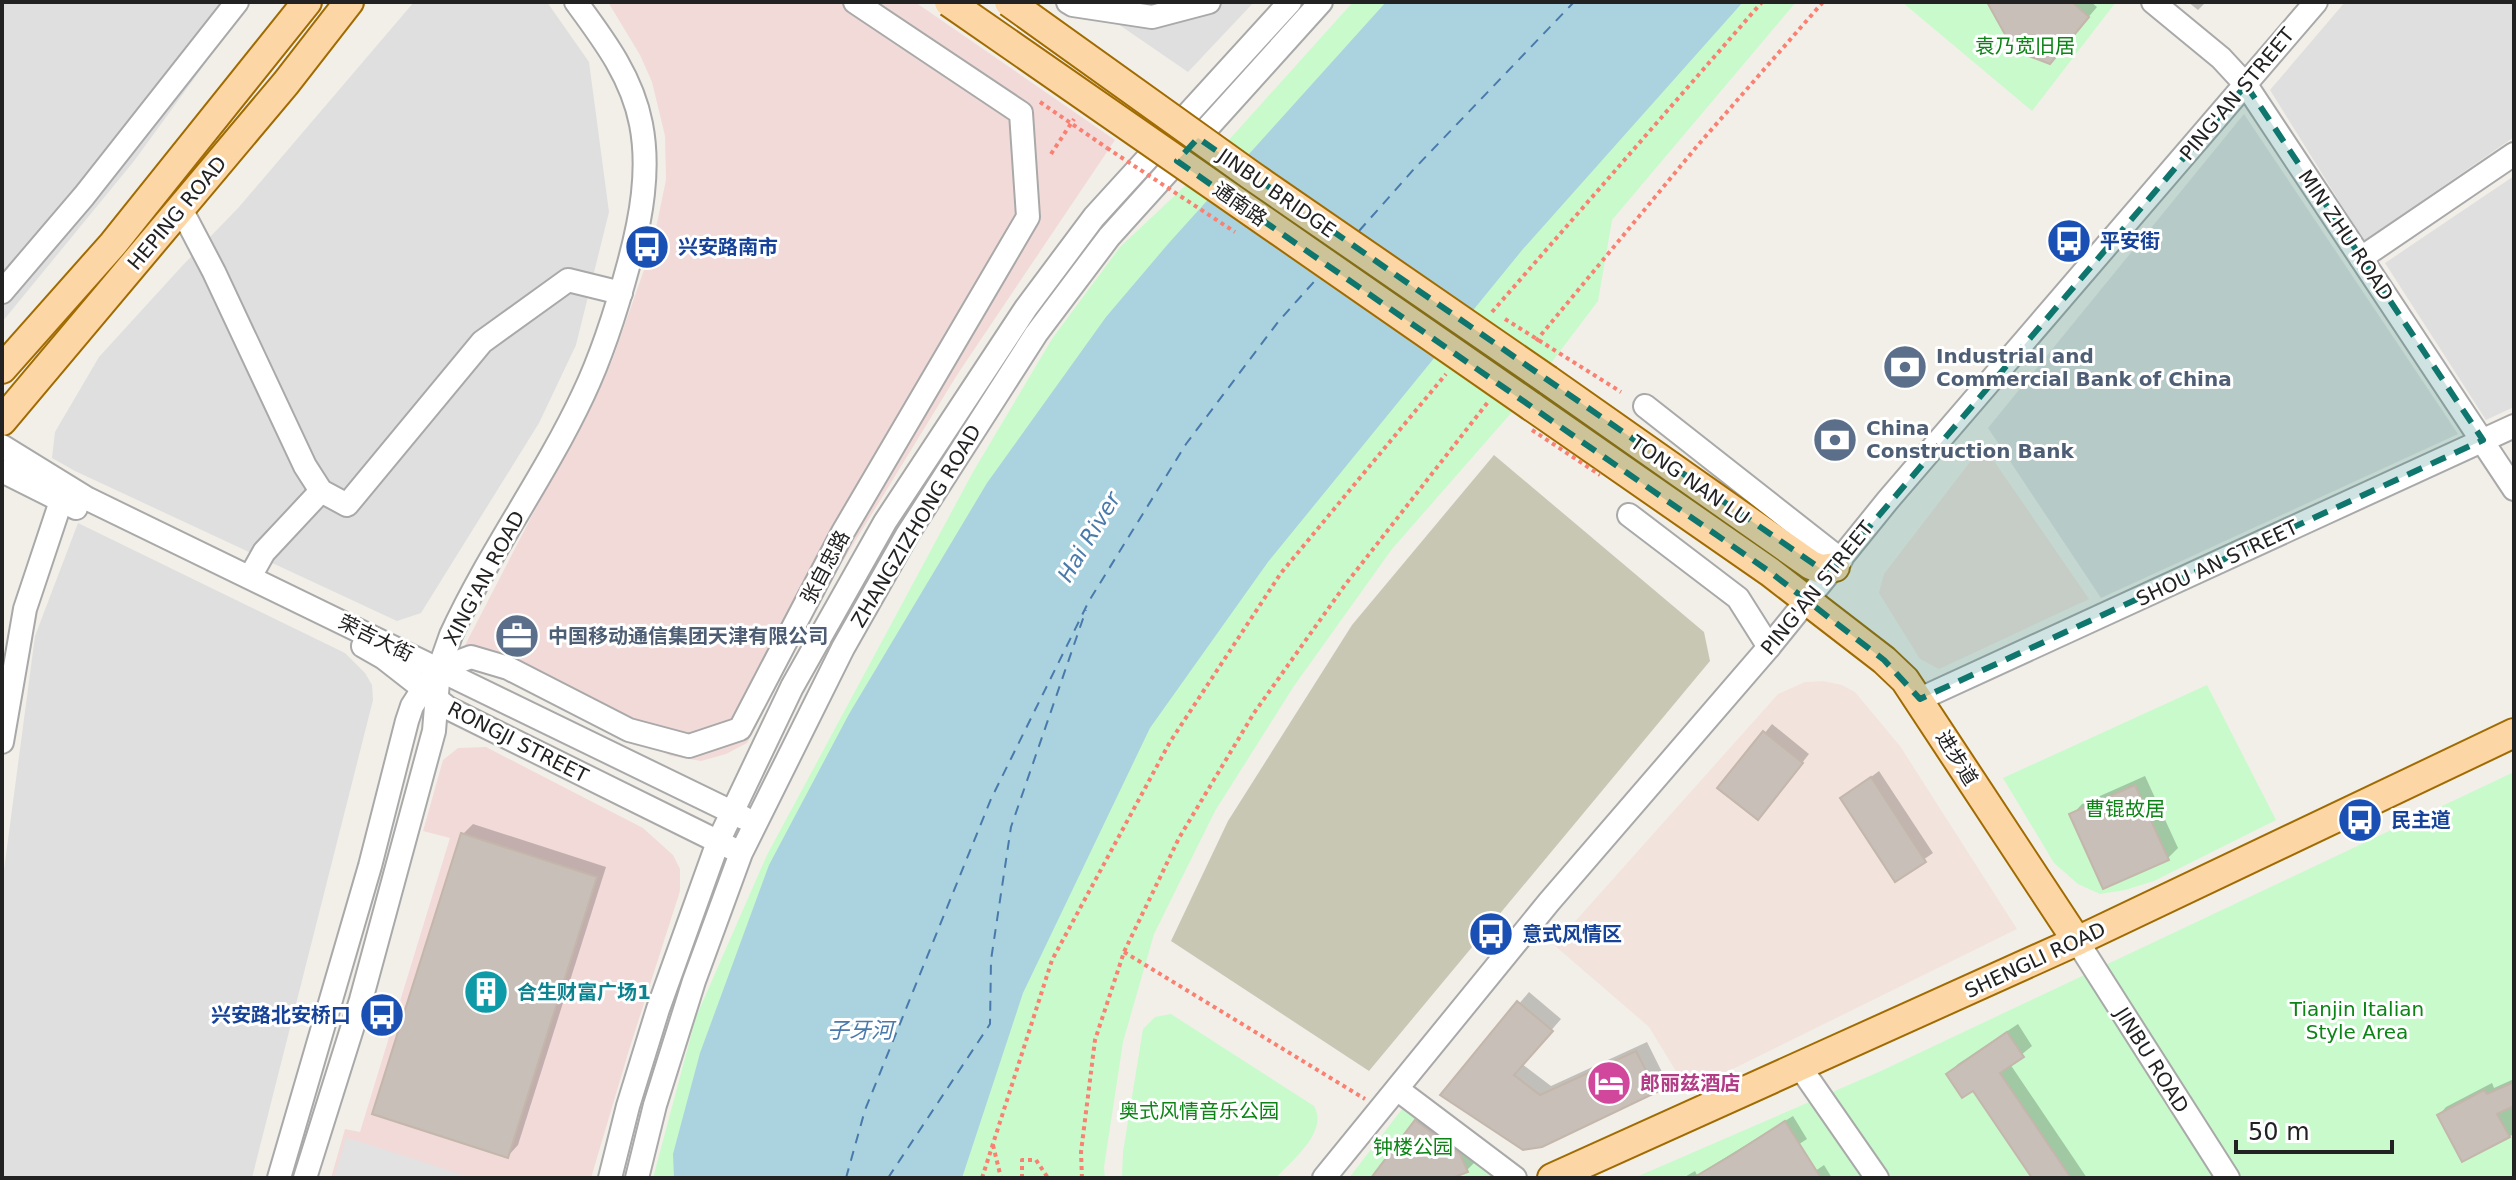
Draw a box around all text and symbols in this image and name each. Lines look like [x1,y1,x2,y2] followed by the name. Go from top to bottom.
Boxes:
[2175,22,2300,165] street label: PING'AN STREET
[1975,34,2075,58] park label: 袁乃宽旧居
[1212,142,1341,243] street label: JINBU BRIDGE
[123,151,231,275] street label: HEPING ROAD
[2293,165,2399,305] street label: MIN ZHU ROAD
[1209,177,1271,231] street label: 通南路
[2045,217,2093,265] bus stop icon: 平安街
[623,223,671,271] bus stop icon: 兴安路南市
[2100,229,2160,253] place label: 平安街
[678,235,778,259] place label: 兴安路南市
[1881,343,1929,391] bank icon: Industrial and Commercial Bank of China
[1936,344,2232,391] place label: Industrial and Commercial Bank of China
[1811,416,1859,464] bank icon: China Construction Bank
[1866,416,2074,463] place label: China Construction Bank
[846,420,986,632] street label: ZHANGZIZHONG ROAD
[1625,430,1754,530] street label: TONG NAN LU
[1052,486,1127,586] water label: Hai River
[438,507,530,649] street label: XING'AN ROAD
[2132,515,2302,611] street label: SHOU AN STREET
[1756,516,1879,660] street label: PING'AN STREET
[796,526,854,608] street label: 张自忠路
[335,610,417,666] street label: 荣吉大街
[493,612,541,660] office icon: 中国移动通信集团天津有限公司
[548,624,828,648] place label: 中国移动通信集团天津有限公司
[444,696,593,788] street label: RONGJI STREET
[1931,726,1983,790] street label: 进步道
[2336,796,2384,844] bus stop icon: 民主道
[2085,797,2165,821] park label: 曹锟故居
[2391,808,2451,832] place label: 民主道
[1467,910,1515,958] bus stop icon: 意式风情区
[1961,917,2109,1003] street label: SHENGLI ROAD
[1522,922,1622,946] place label: 意式风情区
[462,968,510,1016] building icon: 合生财富广场1
[517,980,651,1004] place label: 合生财富广场1
[358,991,406,1039] bus stop icon: 兴安路北安桥口
[2289,997,2424,1044] park label: Tianjin Italian Style Area
[2109,1001,2194,1117] street label: JINBU ROAD
[211,1003,351,1027] place label: 兴安路北安桥口
[827,1018,897,1043] water label: 子牙河
[1585,1059,1633,1107] hotel icon: 郎丽兹酒店
[1640,1071,1740,1095] place label: 郎丽兹酒店
[1119,1099,1279,1123] park label: 奥式风情音乐公园
[2236,1104,2392,1154] scale bar
[2248,1118,2310,1146] text: 50 m
[1373,1135,1453,1159] park label: 钟楼公园

